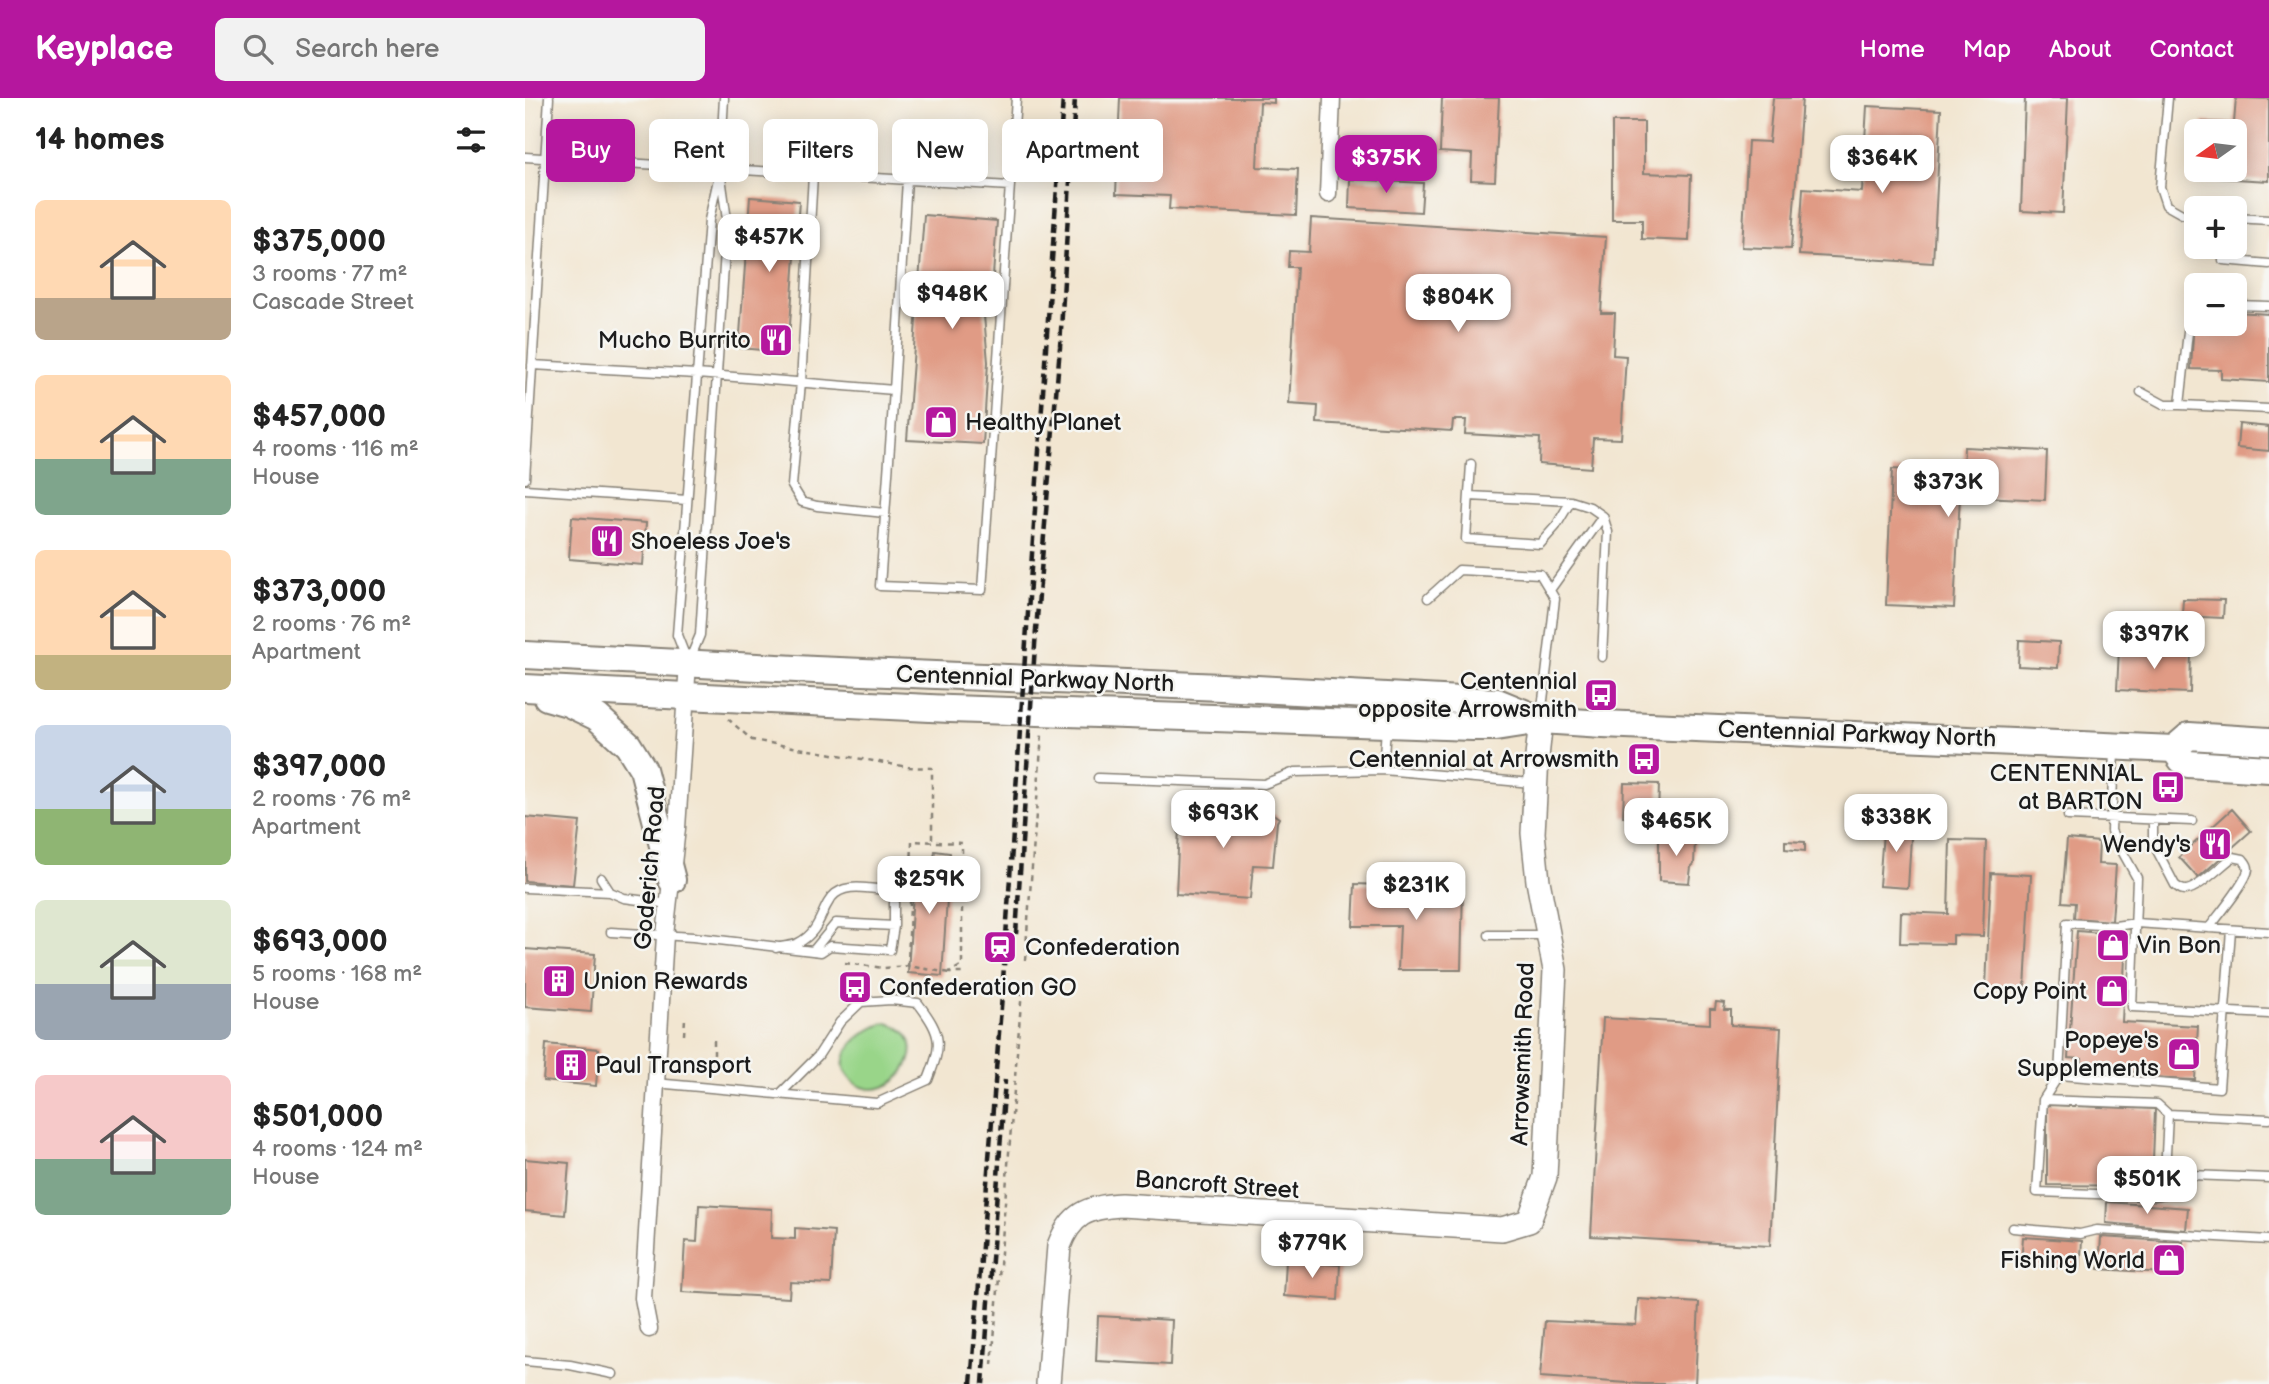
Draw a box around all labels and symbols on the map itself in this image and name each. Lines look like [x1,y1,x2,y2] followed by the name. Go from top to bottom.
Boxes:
[2184,119,2247,182] north arrow
[1337,136,1435,195] pin: $375K
[1833,136,1931,195] pin: $364K
[720,214,818,274] pin: $457K
[903,272,1001,331] pin: $948K
[1409,274,1507,334] pin: $804K
[757,321,795,359] restaurant icon: Mucho Burrito
[598,326,751,355] place label: Mucho Burrito
[922,403,960,441] shop icon: Healthy Planet
[965,408,1122,437] place label: Healthy Planet
[1899,460,1997,519] pin: $373K
[588,522,626,560] restaurant icon: Shoeless Joe's
[631,527,791,556] place label: Shoeless Joe's
[2105,612,2203,671] pin: $397K
[895,660,1175,698] street label: Centennial Parkway North
[1358,667,1577,724] place label: Centennial opposite Arrowsmith
[1582,676,1620,714] bus stop icon: Centennial opposite Arrowsmith
[1717,715,1997,753] street label: Centennial Parkway North
[1625,740,1663,778] bus stop icon: Centennial at Arrowsmith
[1349,745,1619,774] place label: Centennial at Arrowsmith
[1990,759,2143,816] place label: CENTENNIAL at BARTON
[2149,768,2187,806] bus stop icon: CENTENNIAL at BARTON
[628,785,672,951] street label: Goderich Road
[1174,790,1272,850] pin: $693K
[1847,794,1945,854] pin: $338K
[1627,798,1725,858] pin: $465K
[2196,825,2234,863] restaurant icon: Wendy's
[2102,830,2191,859] place label: Wendy's
[880,856,978,916] pin: $259K
[1367,862,1465,922] pin: $231K
[2094,926,2132,964] shop icon: Vin Bon
[981,928,1019,966] station icon: Confederation
[2137,931,2221,960] place label: Vin Bon
[1025,933,1180,962] place label: Confederation
[540,962,578,1000] building icon: Union Rewards
[1505,962,1541,1146] street label: Arrowsmith Road
[583,967,748,996] place label: Union Rewards
[836,968,874,1006] bus stop icon: Confederation GO
[2093,972,2131,1010] shop icon: Copy Point
[879,973,1077,1002] place label: Confederation GO
[1973,977,2088,1006] place label: Copy Point
[2017,1026,2159,1083] place label: Popeye's Supplements
[2165,1035,2203,1073] shop icon: Popeye's Supplements
[552,1046,590,1084] building icon: Paul Transport
[595,1051,752,1080] place label: Paul Transport
[2098,1156,2196,1216] pin: $501K
[1134,1165,1301,1205] street label: Bancroft Street
[1263,1220,1361,1280] pin: $779K
[2150,1241,2188,1279] shop icon: Fishing World
[2000,1246,2145,1275] place label: Fishing World

